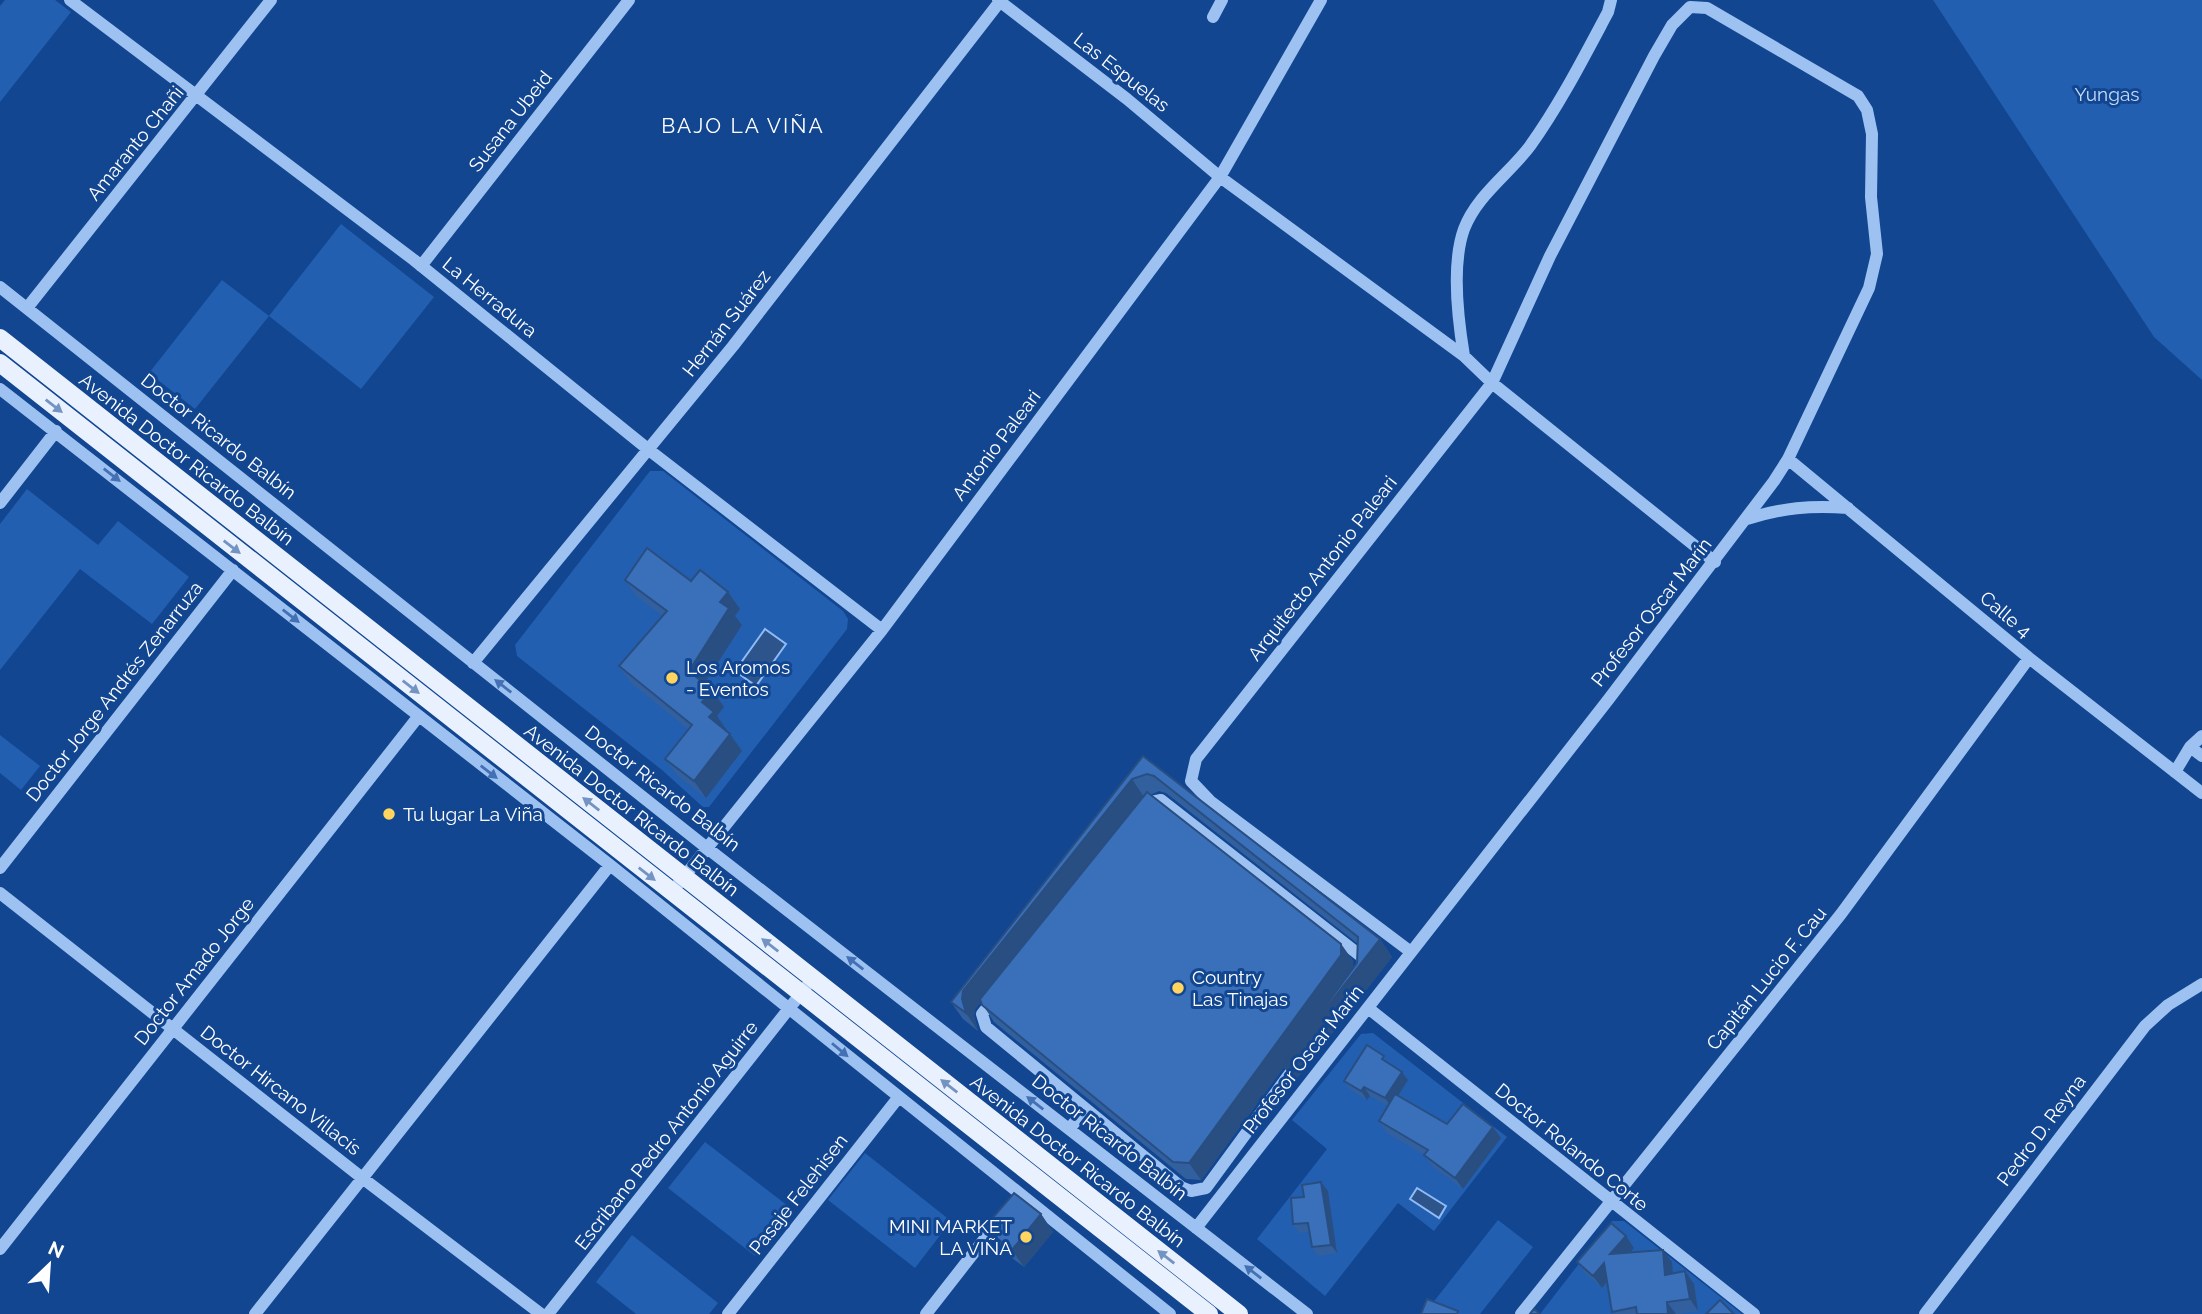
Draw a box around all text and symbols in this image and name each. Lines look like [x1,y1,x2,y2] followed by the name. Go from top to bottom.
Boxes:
[1070,28,1174,116] street label: Las Espuelas
[464,66,556,176] street label: Susana Ubeid
[82,81,188,205] street label: Amaranto Chañi
[2075,83,2139,105] park label: Yungas
[661,113,825,138] district label: BAJO LA VIÑA
[438,252,542,342] street label: La Herradura
[678,265,774,381] street label: Hernán Suárez
[75,368,299,550] street label: Avenida Doctor Ricardo Balbín
[137,369,301,503] street label: Doctor Ricardo Balbín
[947,386,1045,504] street label: Antonio Paleari
[44,398,62,413] one-way arrow
[103,468,121,482] one-way arrow
[1243,471,1401,665] street label: Arquitecto Antonio Paleari
[1586,533,1716,691] street label: Profesor Oscar Marín
[223,539,241,554] one-way arrow
[21,577,207,805] street label: Doctor Jorge Andrés Zenarruza
[1976,586,2036,642] street label: Calle 4
[282,608,300,622] one-way arrow
[686,656,790,700] place label: Los Aromos - Eventos
[664,670,680,686] marker: Los Aromos - Eventos
[401,680,419,695] one-way arrow
[494,680,512,694] one-way arrow
[520,719,744,901] street label: Avenida Doctor Ricardo Balbín
[581,721,745,855] street label: Doctor Ricardo Balbín
[480,764,498,778] one-way arrow
[582,798,600,812] one-way arrow
[403,803,543,825] place label: Tu lugar La Viña
[381,806,397,822] marker: Tu lugar La Viña
[638,866,656,881] one-way arrow
[130,893,258,1049] street label: Doctor Amado Jorge
[1702,902,1830,1054] street label: Capitán Lucio F. Cau
[761,937,779,952] one-way arrow
[847,955,865,970] one-way arrow
[1192,966,1288,1010] place label: Country Las Tinajas
[1170,980,1186,996] marker: Country Las Tinajas
[1238,980,1368,1138] street label: Profesor Oscar Marín
[570,1016,762,1254] street label: Escribano Pedro Antonio Aguirre
[196,1021,366,1159] street label: Doctor Hircano Villacís
[831,1042,849,1057] one-way arrow
[966,1070,1190,1252] street label: Avenida Doctor Ricardo Balbín
[1028,1070,1192,1204] street label: Doctor Ricardo Balbín
[1992,1070,2090,1190] street label: Pedro D. Reyna
[940,1078,958,1093] one-way arrow
[1491,1079,1653,1215] street label: Doctor Rolando Corte
[1026,1096,1044,1110] one-way arrow
[744,1129,852,1259] street label: Pasaje Felehisen
[889,1215,1012,1259] place label: MINI MARKET LA VIÑA
[1018,1229,1034,1245] marker: MINI MARKET LA VIÑA
[14,1230,84,1300] north arrow
[45,1237,67,1263] text: N
[1157,1249,1175,1264] one-way arrow
[1245,1265,1263,1280] one-way arrow

